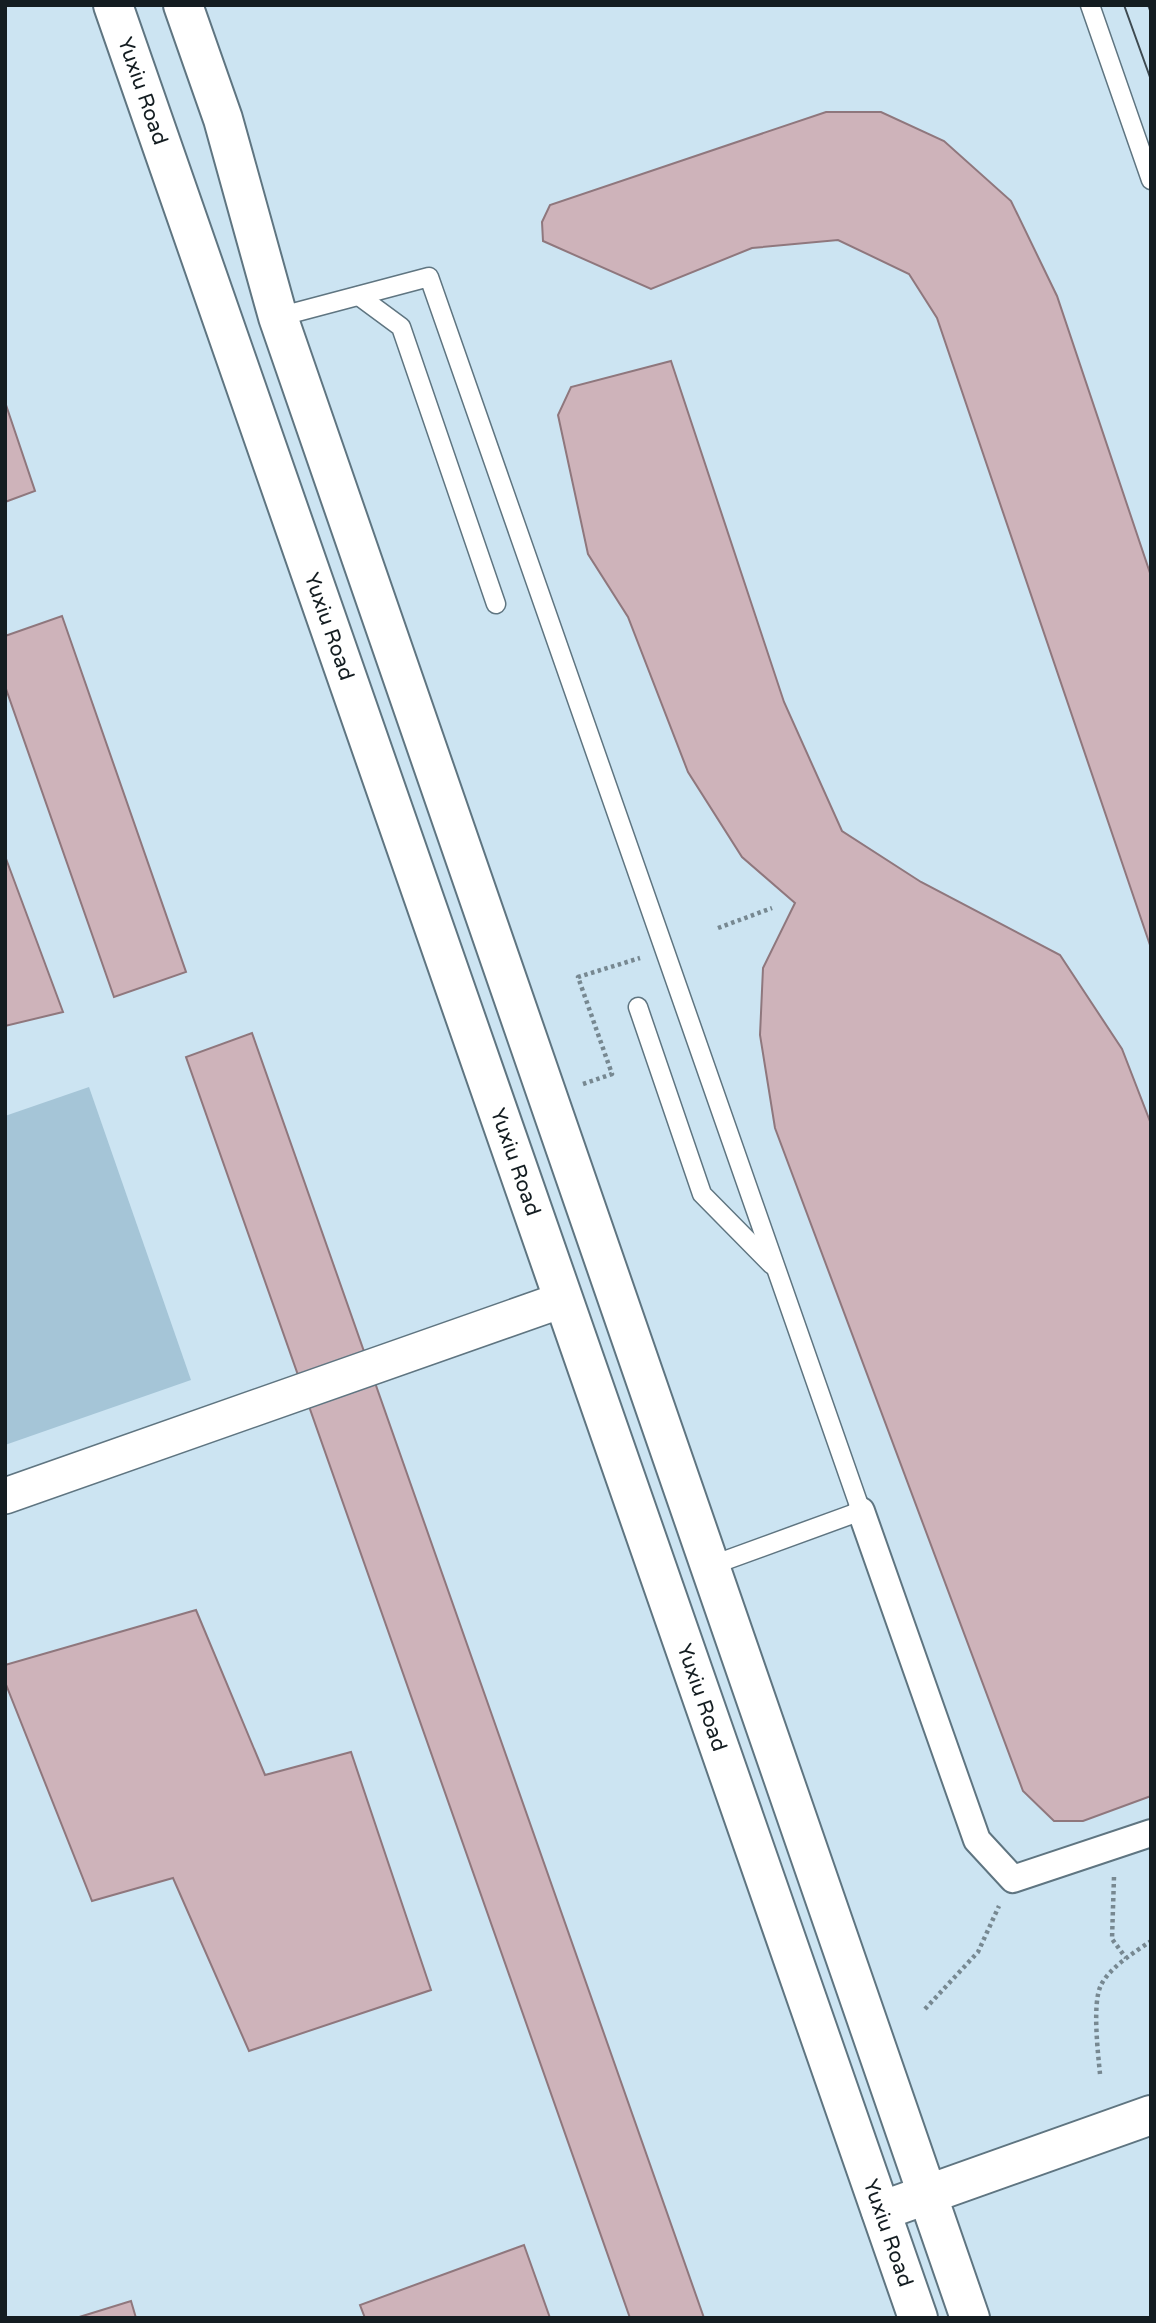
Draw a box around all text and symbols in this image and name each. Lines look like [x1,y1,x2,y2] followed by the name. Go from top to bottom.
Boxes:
[113,34,173,148] street label: Yuxiu Road
[299,569,360,684] street label: Yuxiu Road
[485,1105,546,1219] street label: Yuxiu Road
[672,1640,732,1755] street label: Yuxiu Road
[858,2176,919,2290] street label: Yuxiu Road

